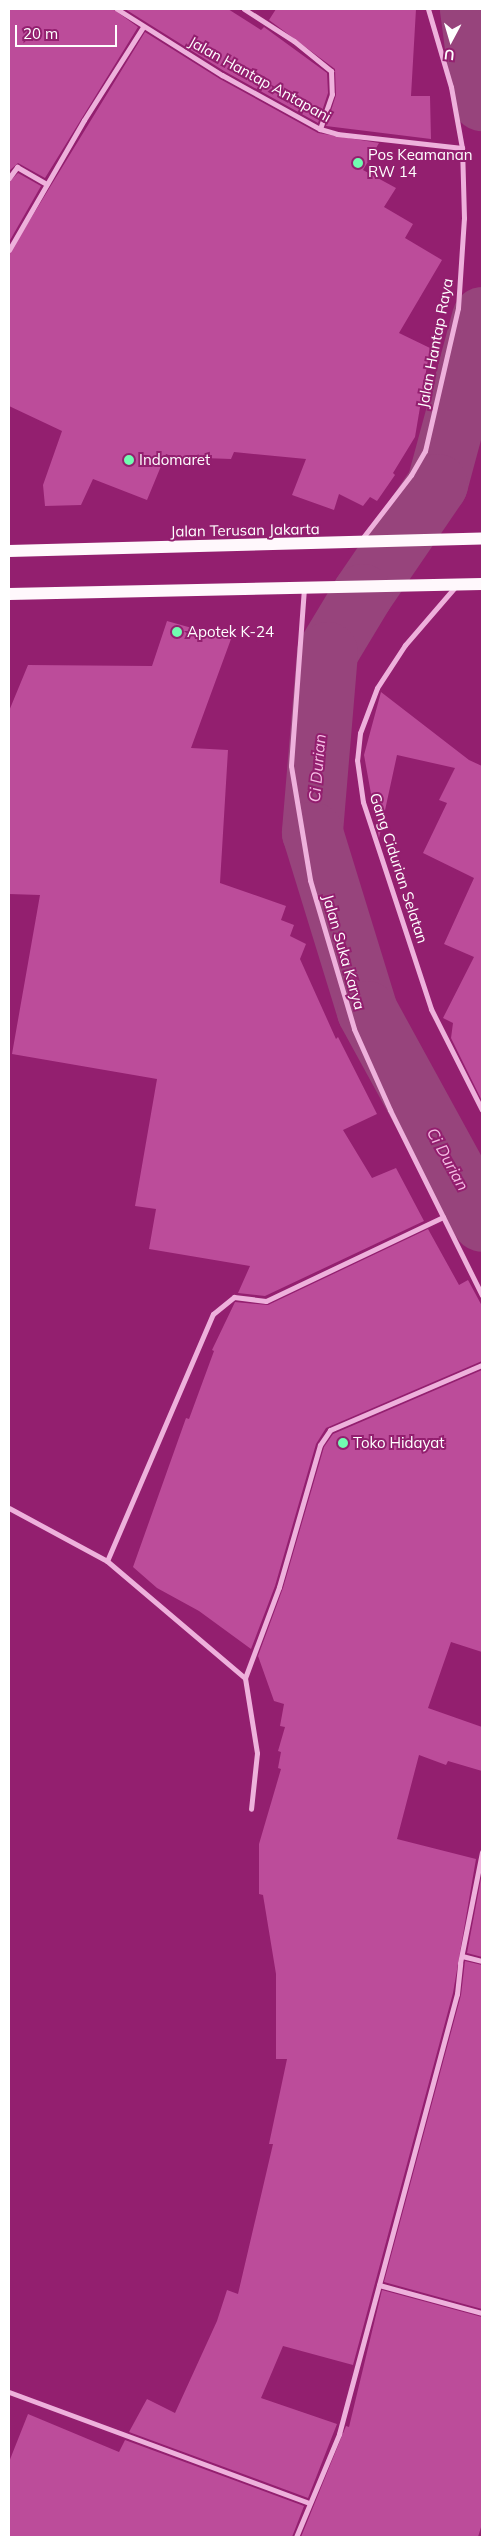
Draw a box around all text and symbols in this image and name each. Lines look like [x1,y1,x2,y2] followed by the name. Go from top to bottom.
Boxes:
[18,15,120,47] scale bar
[426,15,476,65] north arrow
[23,24,58,43] text: 20 m
[186,32,334,126] street label: Jalan Hantap Antapani
[443,45,456,64] text: U
[368,145,473,180] place label: Pos Keamanan RW 14
[352,157,364,169] marker: Pos Keamanan RW 14
[414,277,456,409] street label: Jalan Hantap Raya
[139,451,210,469] place label: Indomaret
[123,454,135,466] marker: Indomaret
[170,520,320,540] street label: Jalan Terusan Jakarta
[187,623,274,641] place label: Apotek K-24
[171,626,183,638] marker: Apotek K-24
[304,733,330,803] water label: Ci Durian
[366,791,432,945] street label: Gang Cidurian Selatan
[319,892,369,1012] street label: Jalan Suka Karya
[423,1124,473,1194] water label: Ci Durian
[353,1434,445,1452] place label: Toko Hidayat
[337,1437,349,1449] marker: Toko Hidayat

